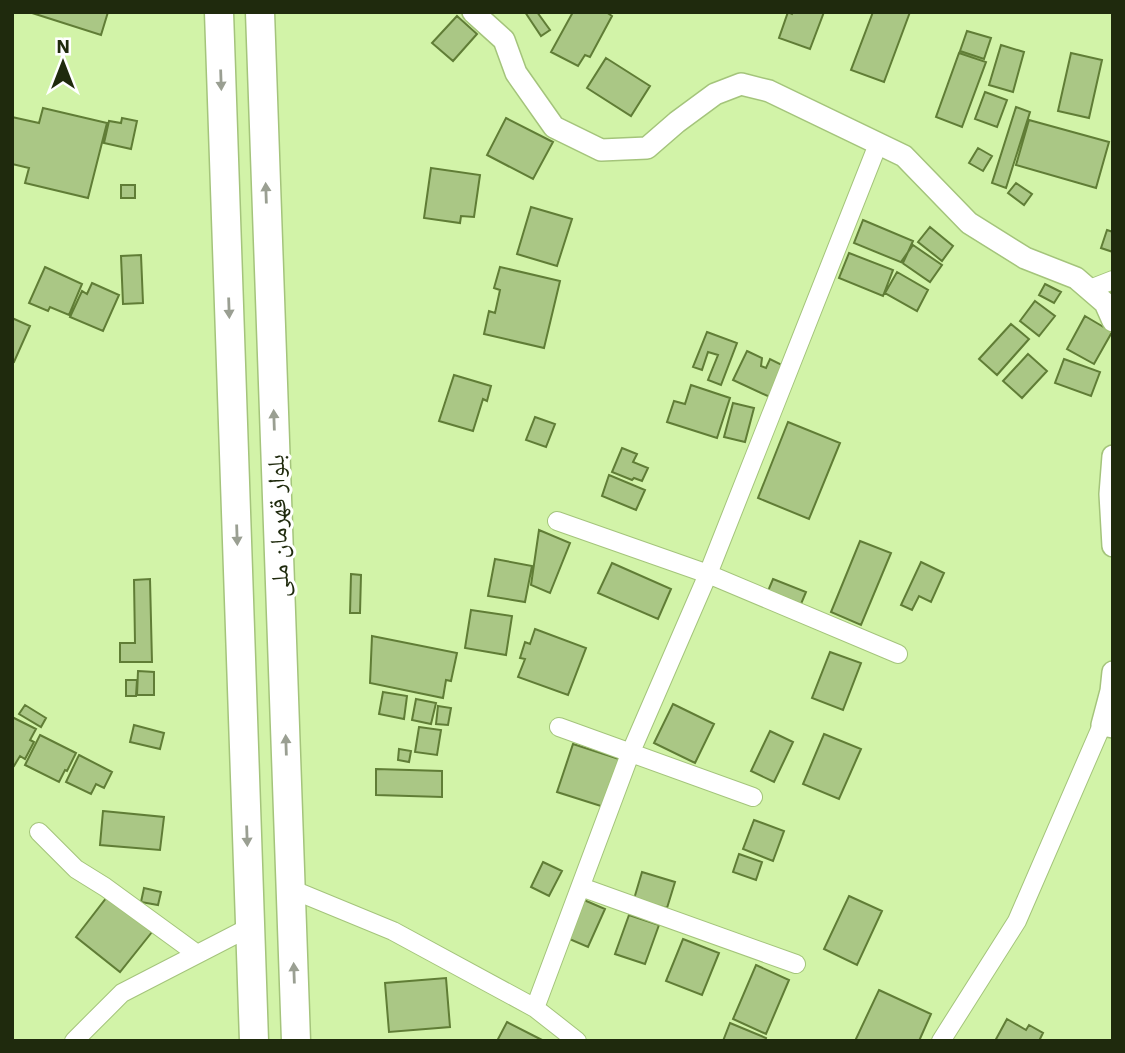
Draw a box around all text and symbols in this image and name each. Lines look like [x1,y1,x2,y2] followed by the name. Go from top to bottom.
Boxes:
[28,28,98,98] north arrow
[56,34,70,58] text: N
[216,70,227,92] one-way arrow
[260,181,272,203] one-way arrow
[223,297,235,319] one-way arrow
[269,409,280,431] one-way arrow
[259,454,295,598] street label: بلوار قهرمان ملی
[231,524,243,546] one-way arrow
[280,734,291,756] one-way arrow
[242,825,253,847] one-way arrow
[288,961,299,983] one-way arrow

